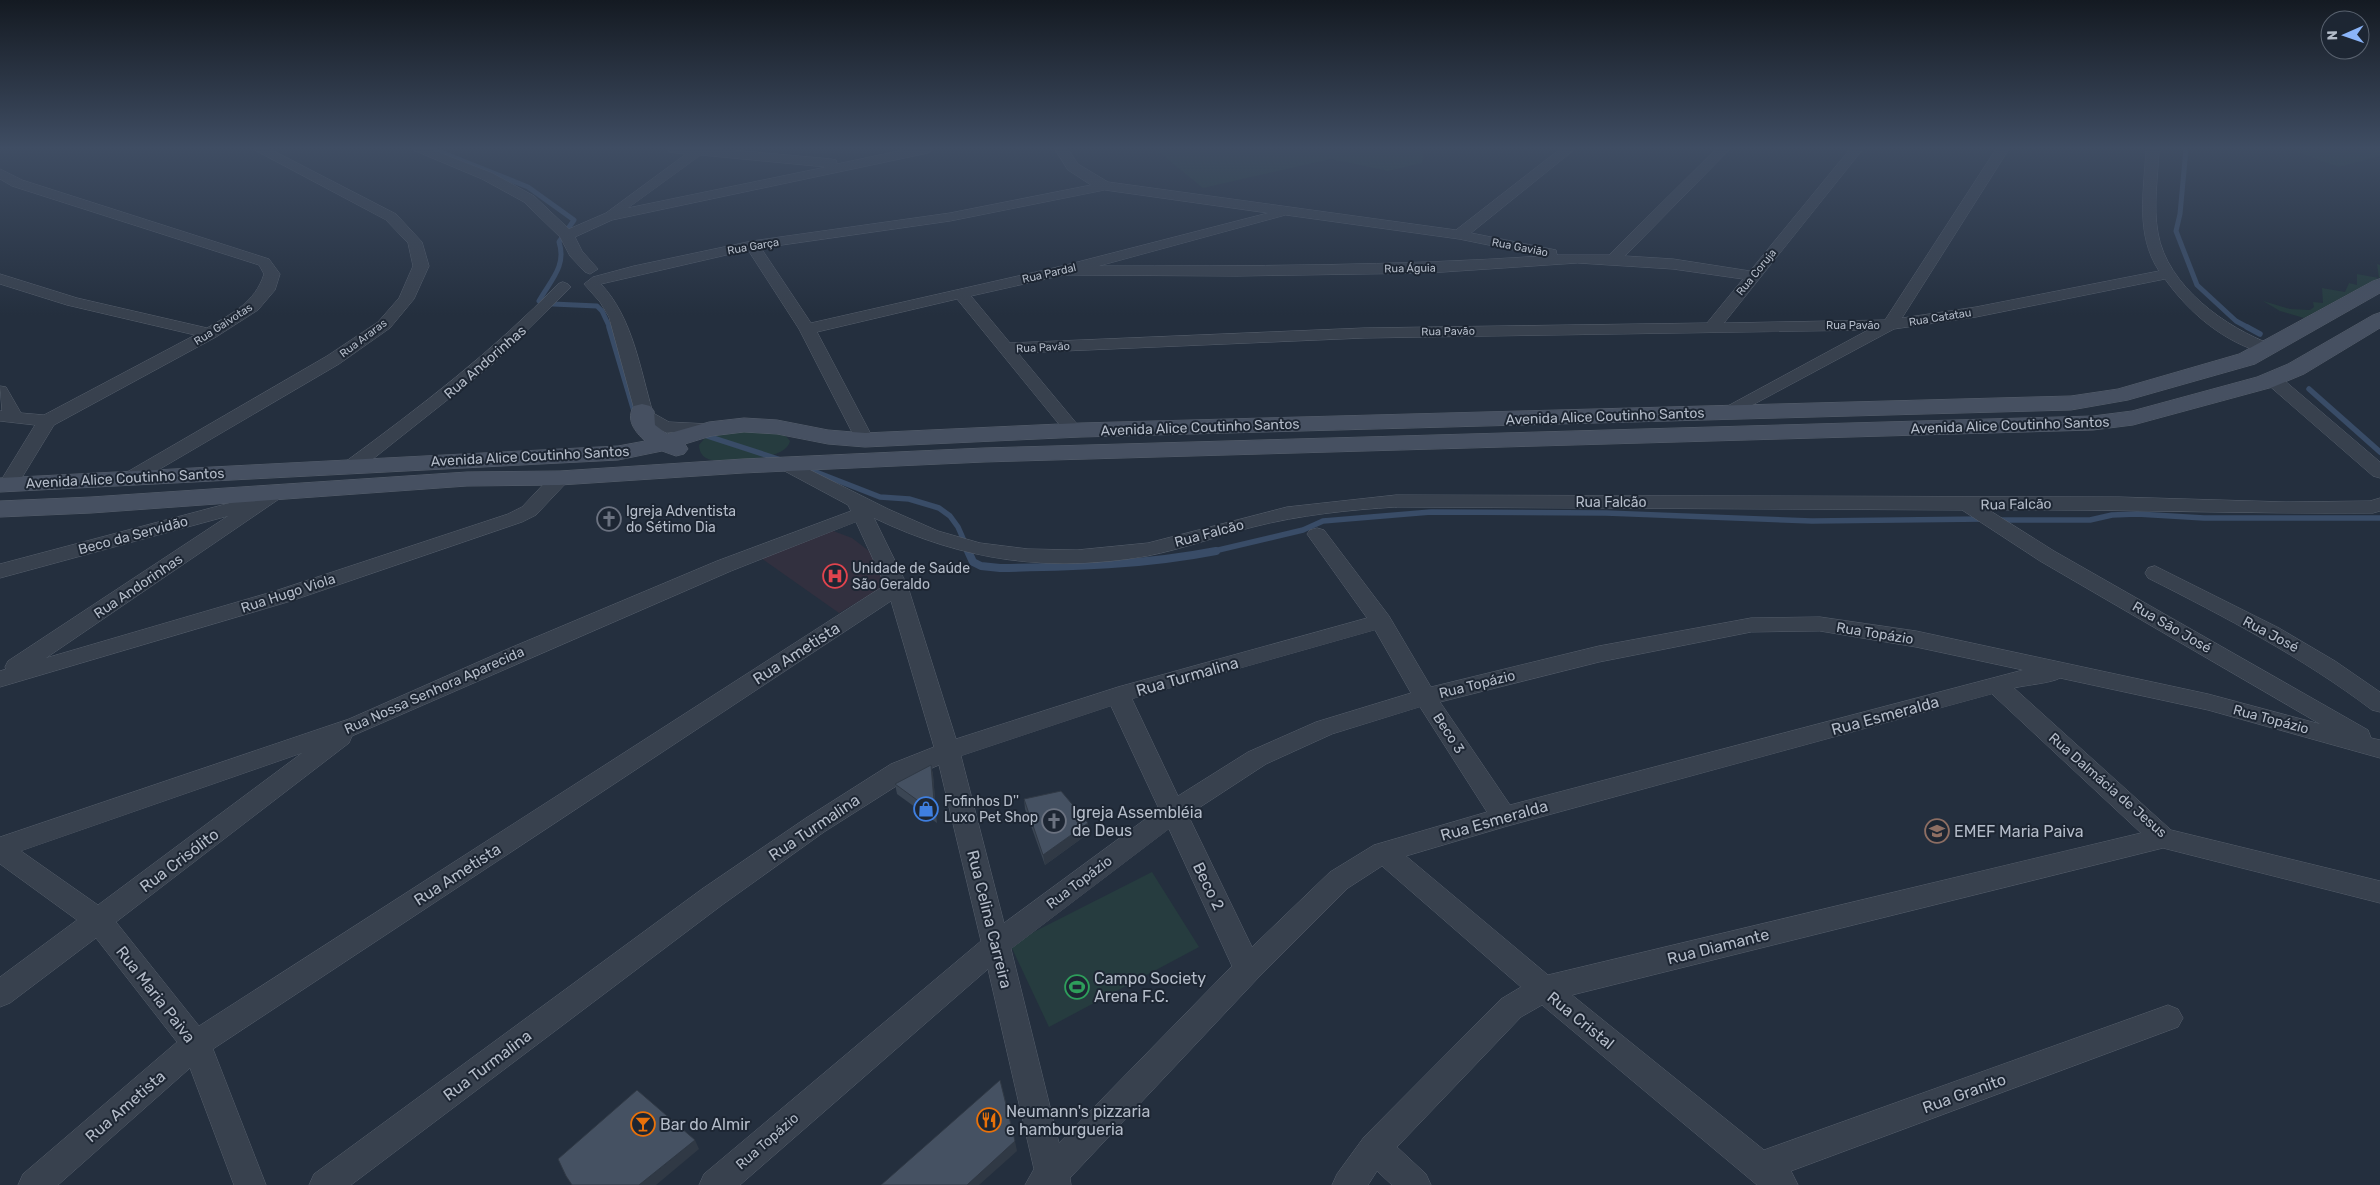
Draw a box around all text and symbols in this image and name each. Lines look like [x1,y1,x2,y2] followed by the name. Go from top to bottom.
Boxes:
[2320,10,2370,60] north arrow
[2324,30,2341,41] text: N
[726,236,780,257] street label: Rua Garça
[1491,236,1549,259] street label: Rua Gavião
[1734,246,1779,298] street label: Rua Coruja
[1021,261,1077,286] street label: Rua Pardal
[1384,262,1436,275] street label: Rua Águia
[192,301,255,348] street label: Rua Gaivotas
[1908,306,1972,329] street label: Rua Catatau
[337,316,390,360] street label: Rua Araras
[1826,319,1880,332] street label: Rua Pavão
[441,322,530,403] street label: Rua Andorinhas
[1421,325,1475,338] street label: Rua Pavão
[1016,340,1070,355] street label: Rua Pavão
[1505,405,1705,428] street label: Avenida Alice Coutinho Santos
[1910,414,2110,437] street label: Avenida Alice Coutinho Santos
[1100,416,1300,439] street label: Avenida Alice Coutinho Santos
[430,443,630,470] street label: Avenida Alice Coutinho Santos
[25,465,225,492] street label: Avenida Alice Coutinho Santos
[1575,494,1647,511] street label: Rua Falcão
[1980,495,2052,514] street label: Rua Falcão
[626,503,736,536] place label: Igreja Adventista do Sétimo Dia
[596,506,622,532] church icon: Igreja Adventista do Sétimo Dia
[76,513,190,558] street label: Beco da Servidão
[1173,516,1246,551] street label: Rua Falcão
[91,551,186,622] street label: Rua Andorinhas
[852,560,970,593] place label: Unidade de Saúde São Geraldo
[822,563,848,589] hospital icon: Unidade de Saúde São Geraldo
[239,570,338,617] street label: Rua Hugo Viola
[2129,598,2214,657] street label: Rua São José
[2240,613,2302,656] street label: Rua José
[749,618,843,689] street label: Rua Ametista
[1835,619,1915,648] street label: Rua Topázio
[342,643,527,738] street label: Rua Nossa Senhora Aparecida
[1134,653,1240,700] street label: Rua Turmalina
[1437,667,1517,702] street label: Rua Topázio
[1829,692,1941,739] street label: Rua Esmeralda
[2231,701,2311,738] street label: Rua Topázio
[1429,710,1468,757] street label: Beco 3
[2045,729,2170,841] street label: Rua Dalmácia de Jesus
[765,790,863,865] street label: Rua Turmalina
[944,793,1038,826] place label: Fofinhos D'' Luxo Pet Shop
[913,796,939,822] shop icon: Fofinhos D'' Luxo Pet Shop
[1438,796,1550,845] street label: Rua Esmeralda
[1072,803,1203,840] place label: Igreja Assembléia de Deus
[1041,808,1067,834] church icon: Igreja Assembléia de Deus
[1924,818,1950,844] school or university icon: EMEF Maria Paiva
[1954,822,2084,841] place label: EMEF Maria Paiva
[136,825,223,896] street label: Rua Crisólito
[410,839,504,910] street label: Rua Ametista
[963,848,1016,990] street label: Rua Celina Carreira
[1043,852,1115,913] street label: Rua Topázio
[1189,859,1228,913] street label: Beco 2
[1665,925,1771,968] street label: Rua Diamante
[112,942,199,1046] street label: Rua Maria Paiva
[1094,969,1206,1006] place label: Campo Society Arena F.C.
[1064,974,1090,1000] sports icon: Campo Society Arena F.C.
[1543,988,1618,1053] street label: Rua Cristal
[439,1026,535,1105] street label: Rua Turmalina
[81,1067,169,1146] street label: Rua Ametista
[1920,1070,2009,1117] street label: Rua Granito
[1006,1102,1150,1139] place label: Neumann's pizzaria e hamburgueria
[976,1107,1002,1133] restaurant icon: Neumann's pizzaria e hamburgueria
[732,1109,802,1173] street label: Rua Topázio
[630,1111,656,1137] bar icon: Bar do Almir
[660,1115,750,1134] place label: Bar do Almir

